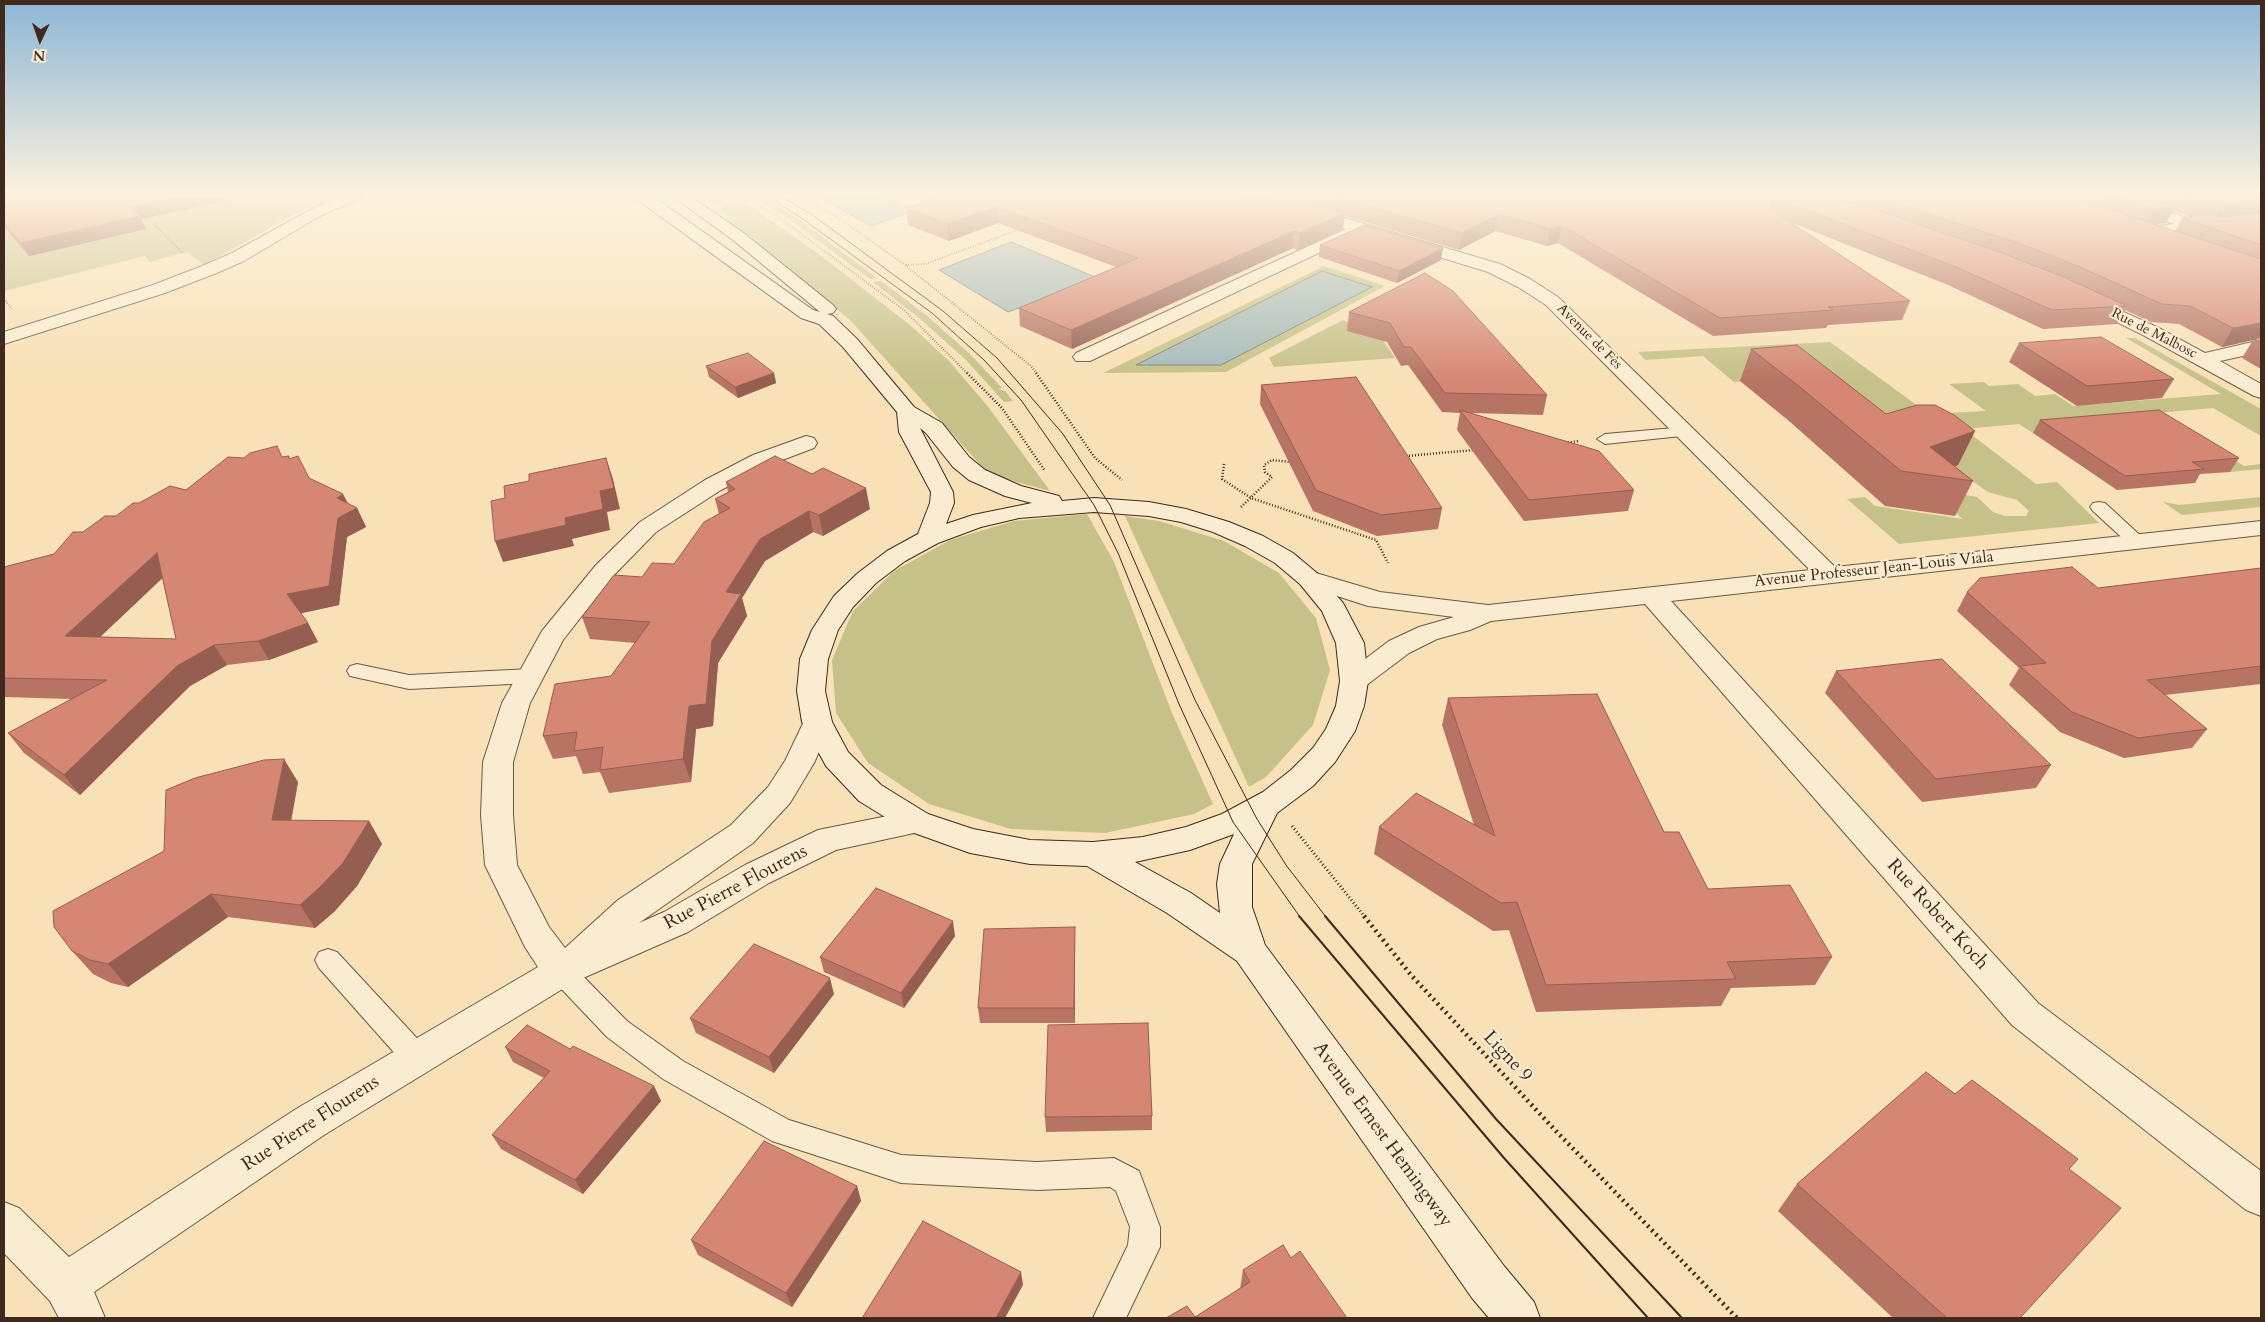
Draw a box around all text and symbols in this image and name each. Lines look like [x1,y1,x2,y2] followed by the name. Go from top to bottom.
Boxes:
[15,15,65,65] north arrow
[33,46,46,65] text: N
[1553,301,1625,373] street label: Avenue de Fès
[2108,305,2200,363] street label: Rue de Malbosc
[1753,548,1995,592] street label: Avenue Professeur Jean-Louis Viala
[660,841,812,935] street label: Rue Pierre Flourens
[1881,855,1993,975] street label: Rue Robert Koch
[1478,1027,1536,1087] street label: Ligne 9
[1307,1038,1457,1232] street label: Avenue Ernest Hemingway
[238,1071,384,1177] street label: Rue Pierre Flourens

